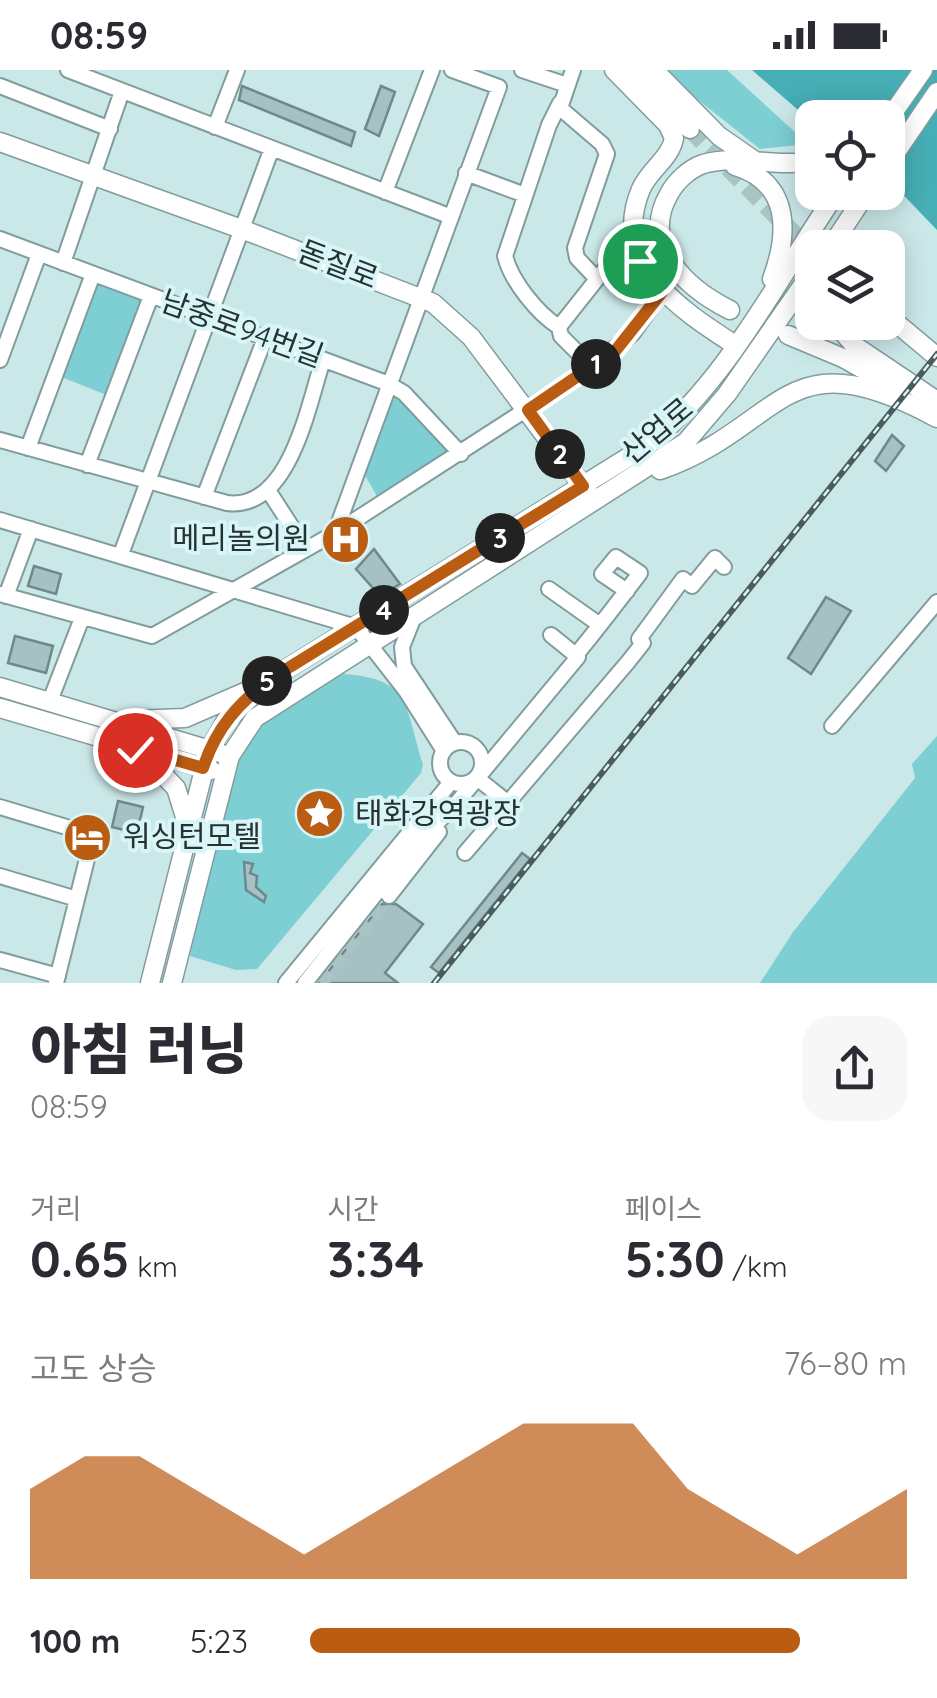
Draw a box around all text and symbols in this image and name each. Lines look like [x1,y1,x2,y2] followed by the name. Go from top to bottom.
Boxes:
[50,11,148,59] text: 08:59
[795,100,905,340] map controls
[795,100,905,210] button: locate
[598,219,683,304] pin
[795,230,905,340] button: layers
[293,231,384,297] street label: 돋질로
[613,234,668,289] icon: arrive
[156,281,329,375] street label: 남중로94번길
[571,339,621,389] pin: 1
[591,346,601,381] text: 1
[612,389,700,471] street label: 산업로
[535,429,585,479] pin: 2
[552,436,568,471] text: 2
[319,513,371,565] hospital icon: 메리놀의원
[475,513,525,563] pin: 3
[172,519,310,557] place label: 메리놀의원
[492,520,508,555] text: 3
[359,585,409,635] pin: 4
[376,592,392,627] text: 4
[242,656,292,706] pin: 5
[259,663,275,698] text: 5
[93,708,178,793] pin
[108,723,163,778] icon: check
[294,788,346,840] place icon: 태화강역광장
[355,794,521,832] place label: 태화강역광장
[62,811,114,863] hotel icon: 워싱턴모텔
[123,817,261,855] place label: 워싱턴모텔
[30,1014,248,1083] text: 아침 러닝
[802,1016,907,1121] button: share
[30,1086,108,1126] text: 08:59
[30,1191,82,1226] text: 거리
[327,1191,379,1226] text: 시간
[625,1191,702,1226] text: 페이스
[30,1227,130,1290] text: 0.65
[327,1227,424,1290] text: 3:34
[625,1227,725,1290] text: 5:30
[130,1249,178,1284] text: km
[725,1249,787,1284] text: /km
[784,1343,907,1383] text: 76–80 m
[30,1348,157,1388] text: 고도 상승
[30,1621,120,1661] text: 100 m
[190,1621,248,1661] text: 5:23

